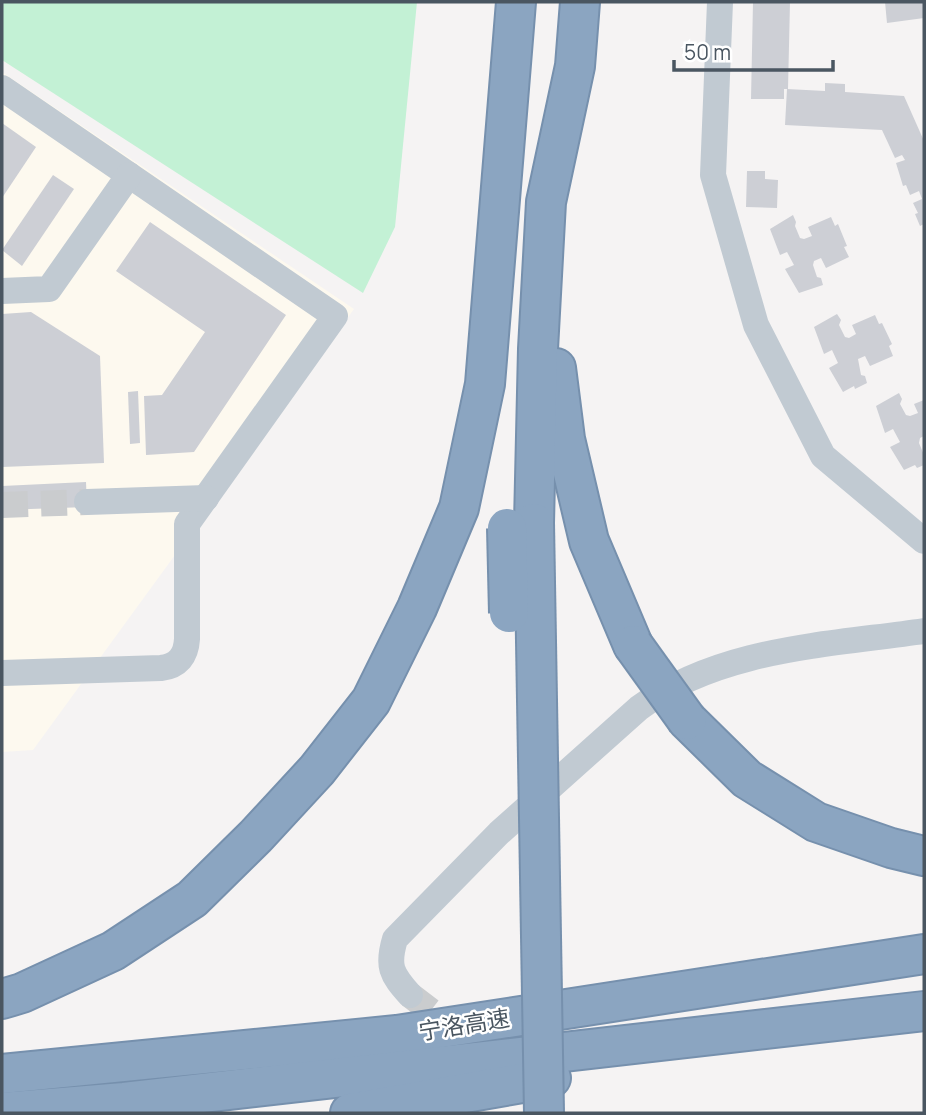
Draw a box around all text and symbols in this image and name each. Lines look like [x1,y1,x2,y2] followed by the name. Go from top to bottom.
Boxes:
[674,28,833,72] scale bar
[684,38,731,66] text: 50 m
[416,1001,512,1047] street label: 宁洛高速

